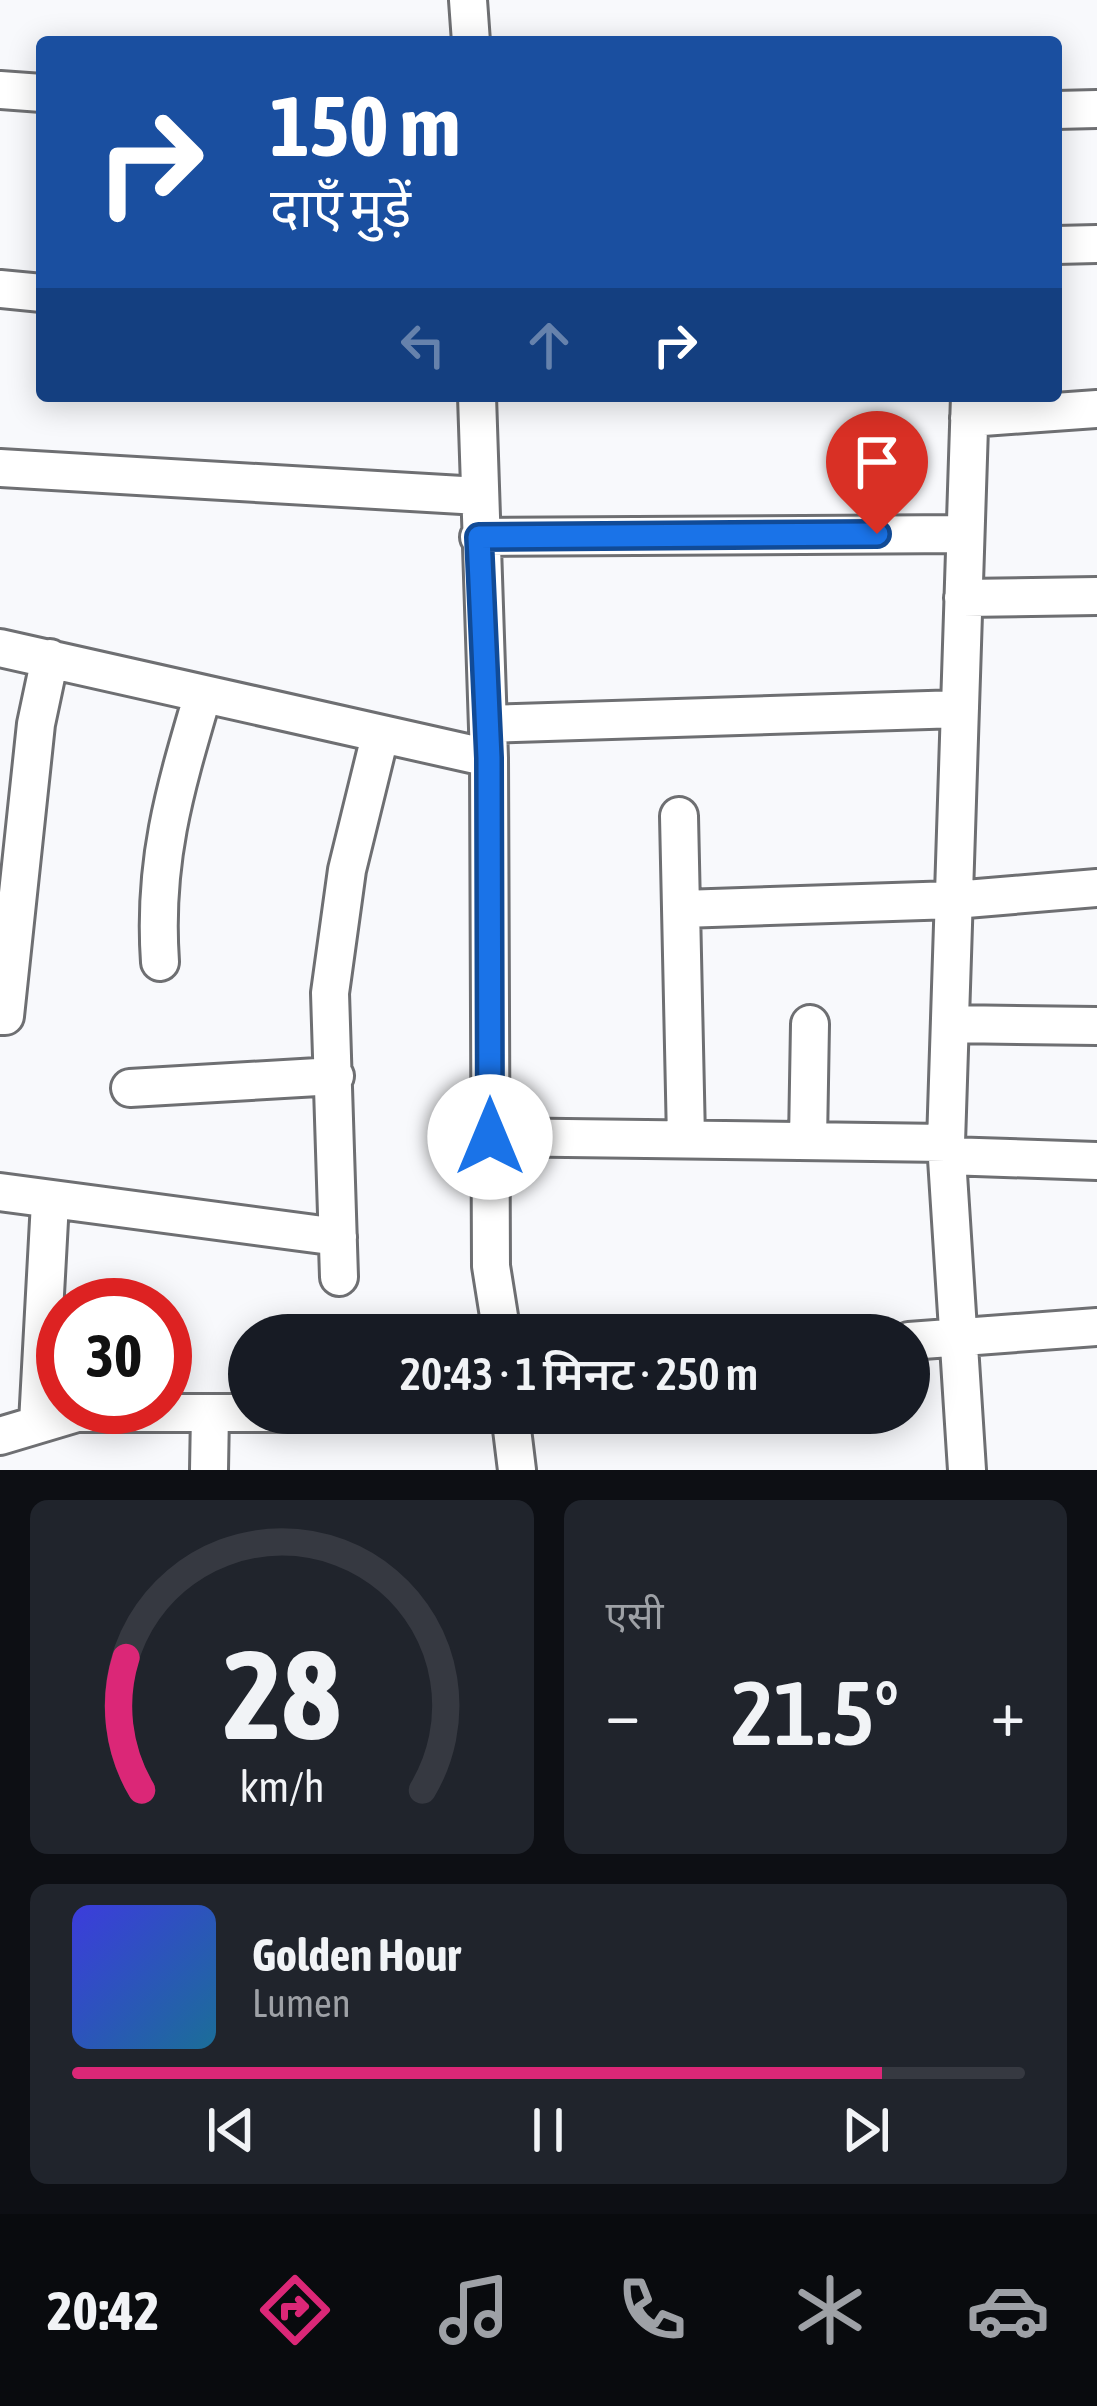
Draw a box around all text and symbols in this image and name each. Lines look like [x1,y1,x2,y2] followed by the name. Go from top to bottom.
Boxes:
[270,78,460,174] text: 150 m
[72,84,228,240] icon: right
[270,177,411,238] text: दाएँ मुड़ें
[390,312,456,378] icon: left
[516,312,582,378] icon: ahead
[642,312,708,378] icon: right
[826,411,928,534] pin
[844,429,910,495] icon: arrive
[427,1074,553,1200] position arrow
[36,1278,192,1434] speed limit sign: 30
[400,1348,758,1400] text: 20:43 · 1 मिनट · 250 m
[606,1593,664,1637] text: एसी
[223,1622,340,1765] text: 28
[731,1661,899,1764] text: 21.5°
[606,1674,640,1750] text: −
[991,1674,1025,1750] text: +
[239,1762,324,1811] text: km/h
[252,1929,461,1981] text: Golden Hour
[252,1981,351,2025] text: Lumen
[198,2097,264,2163] icon: previous
[515,2097,581,2163] icon: pause
[833,2097,899,2163] icon: next
[253,2268,337,2352] icon: directions
[432,2268,516,2352] icon: music
[610,2268,694,2352] icon: phone
[788,2268,872,2352] icon: climate
[966,2268,1050,2352] icon: car
[47,2280,159,2341] text: 20:42

